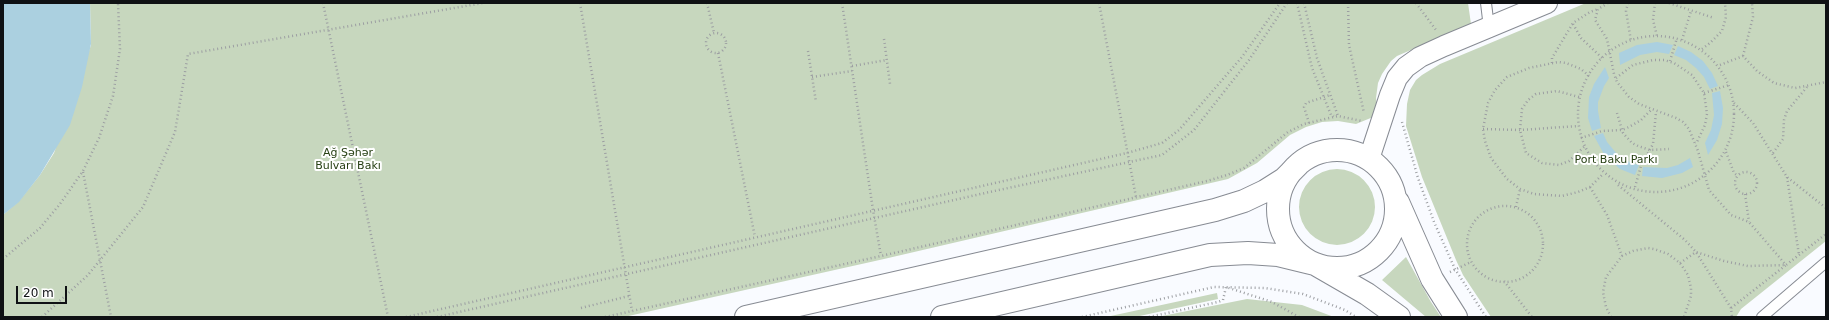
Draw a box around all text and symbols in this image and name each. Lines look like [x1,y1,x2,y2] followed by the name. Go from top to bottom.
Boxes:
[315,146,381,172] park label: Ağ Şəhər Bulvarı Bakı
[1575,153,1657,167] park label: Port Baku Parkı
[18,278,69,304] scale bar
[23,286,54,300] text: 20 m

